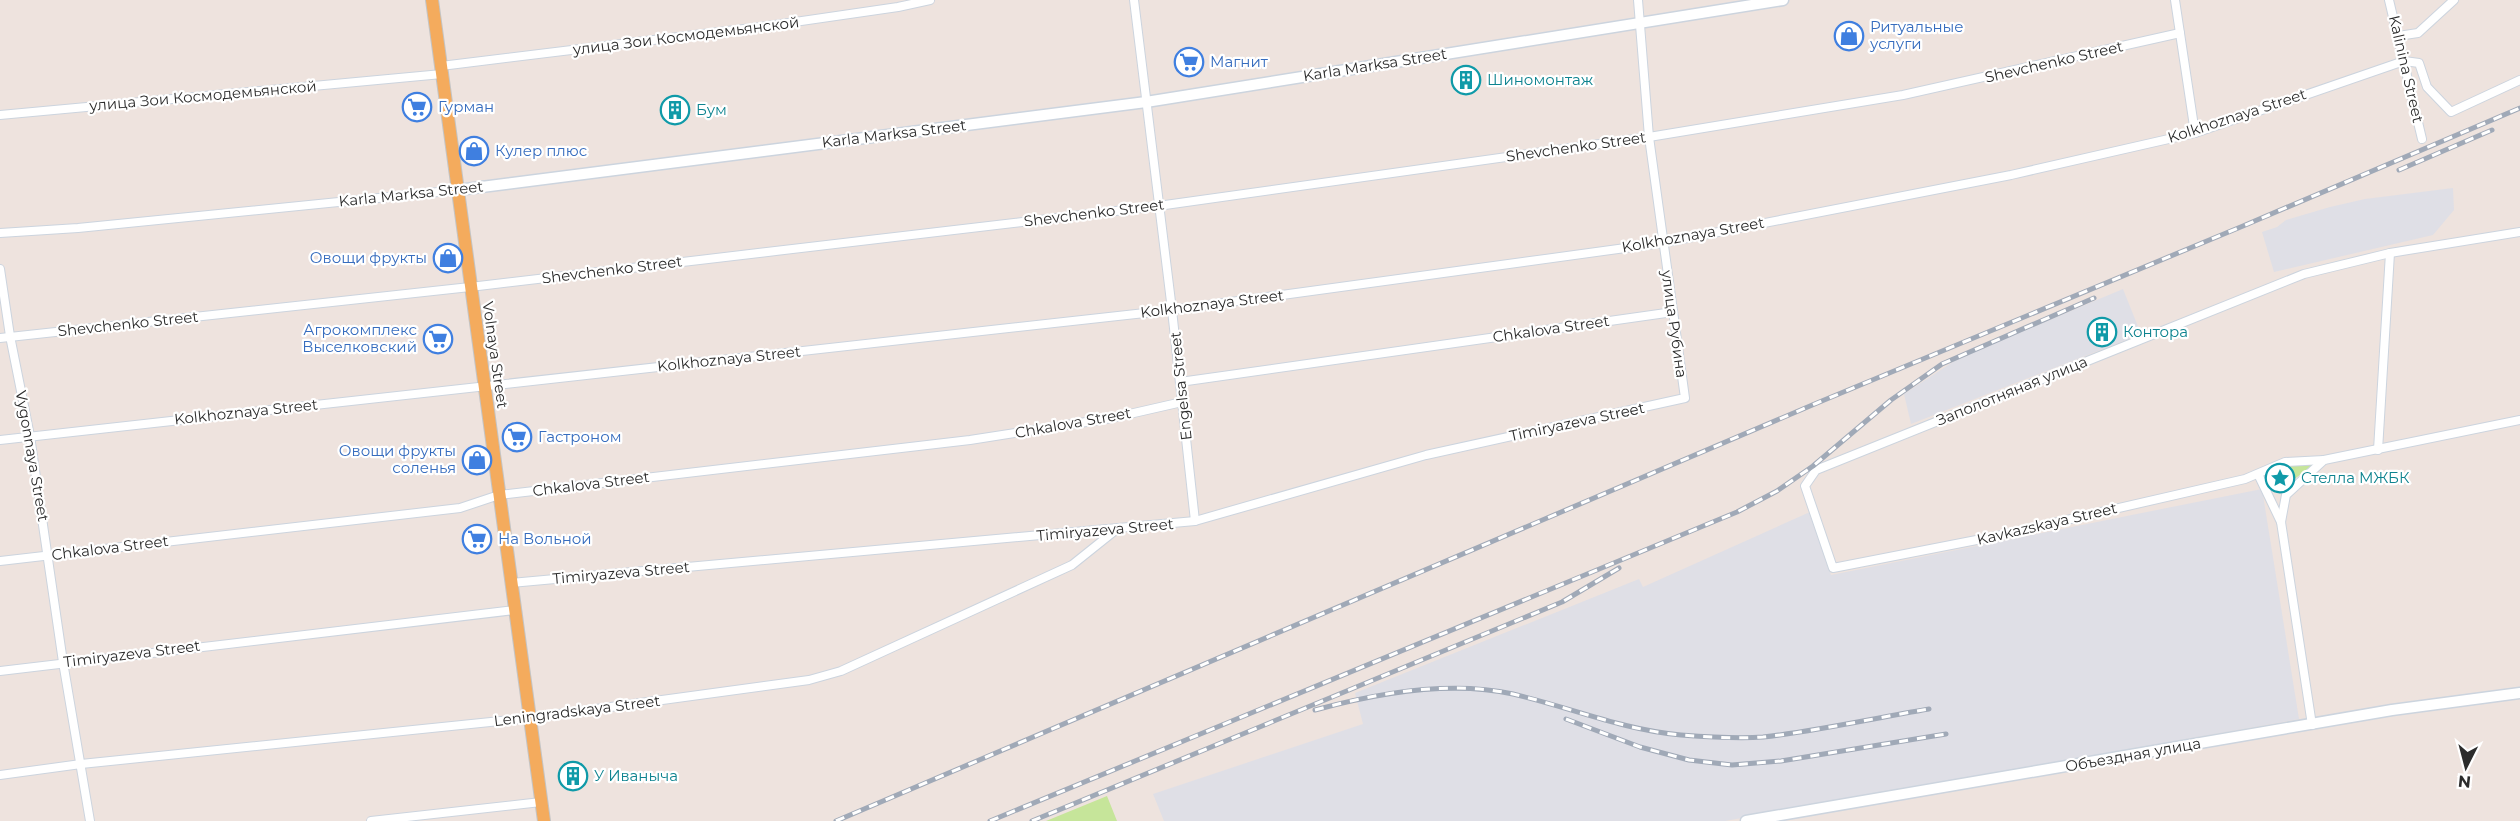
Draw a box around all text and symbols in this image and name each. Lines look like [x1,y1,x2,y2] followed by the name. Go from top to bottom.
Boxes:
[571,12,800,59] street label: улица Зои Космодемьянской
[2385,13,2428,125] street label: Kalinina Street
[1869,17,1964,53] place label: Ритуальные услуги
[1833,20,1865,52] shop icon: Ритуальные услуги
[1983,36,2125,87] street label: Shevchenko Street
[1302,44,1448,85] street label: Karla Marksa Street
[1173,46,1205,78] supermarket icon: Магнит
[1210,52,1269,71] place label: Магнит
[1450,64,1482,96] building icon: Шиномонтаж
[1487,70,1594,89] place label: Шиномонтаж
[88,76,317,115] street label: улица Зои Космодемьянской
[2165,84,2308,147] street label: Kolkhoznaya Street
[401,91,433,123] supermarket icon: Гурман
[659,94,691,126] building icon: Бум
[438,97,494,116] place label: Гурман
[696,100,727,119] place label: Бум
[821,115,967,152] street label: Karla Marksa Street
[1505,127,1647,166] street label: Shevchenko Street
[458,135,490,167] shop icon: Кулер плюс
[495,141,587,160] place label: Кулер плюс
[338,176,484,211] street label: Karla Marksa Street
[1023,194,1165,231] street label: Shevchenko Street
[1620,213,1766,256] street label: Kolkhoznaya Street
[432,242,464,274] shop icon: Овощи фрукты
[310,248,427,267] place label: Овощи фрукты
[541,251,683,288] street label: Shevchenko Street
[1657,268,1691,379] street label: улица Рубина
[1139,285,1285,322] street label: Kolkhoznaya Street
[479,300,512,410] street label: Volnaya Street
[57,307,199,340] street label: Shevchenko Street
[1491,311,1611,346] street label: Chkalova Street
[2086,316,2118,348] building icon: Контора
[302,320,417,356] place label: Агрокомплекс Выселковский
[2123,322,2188,341] place label: Контора
[422,323,454,355] supermarket icon: Агрокомплекс Выселковский
[1165,331,1196,441] street label: Engelsa Street
[656,342,802,376] street label: Kolkhoznaya Street
[1933,351,2090,430] street label: Заполотняная улица
[12,389,53,523] street label: Vygonnaya Street
[173,395,319,429] street label: Kolkhoznaya Street
[1508,398,1646,445] street label: Timiryazeva Street
[1013,403,1132,442] street label: Chkalova Street
[501,421,533,453] supermarket icon: Гастроном
[538,427,622,446] place label: Гастроном
[339,441,456,477] place label: Овощи фрукты соленья
[461,444,493,476] shop icon: Овощи фрукты соленья
[2264,462,2296,494] place icon: Стелла МЖБК
[531,467,650,500] street label: Chkalova Street
[2301,468,2410,487] place label: Стелла МЖБК
[1975,498,2119,549] street label: Kavkazskaya Street
[1036,514,1174,545] street label: Timiryazeva Street
[461,523,493,555] supermarket icon: На Вольной
[498,529,592,548] place label: На Вольной
[50,531,169,564] street label: Chkalova Street
[552,557,690,588] street label: Timiryazeva Street
[62,636,201,671] street label: Timiryazeva Street
[493,691,661,730] street label: Leningradskaya Street
[2064,733,2202,776] street label: Объездная улица
[2436,737,2496,797] north arrow
[557,760,589,792] building icon: У Иваныча
[594,766,678,785] place label: У Иваныча
[2457,771,2472,792] text: N

